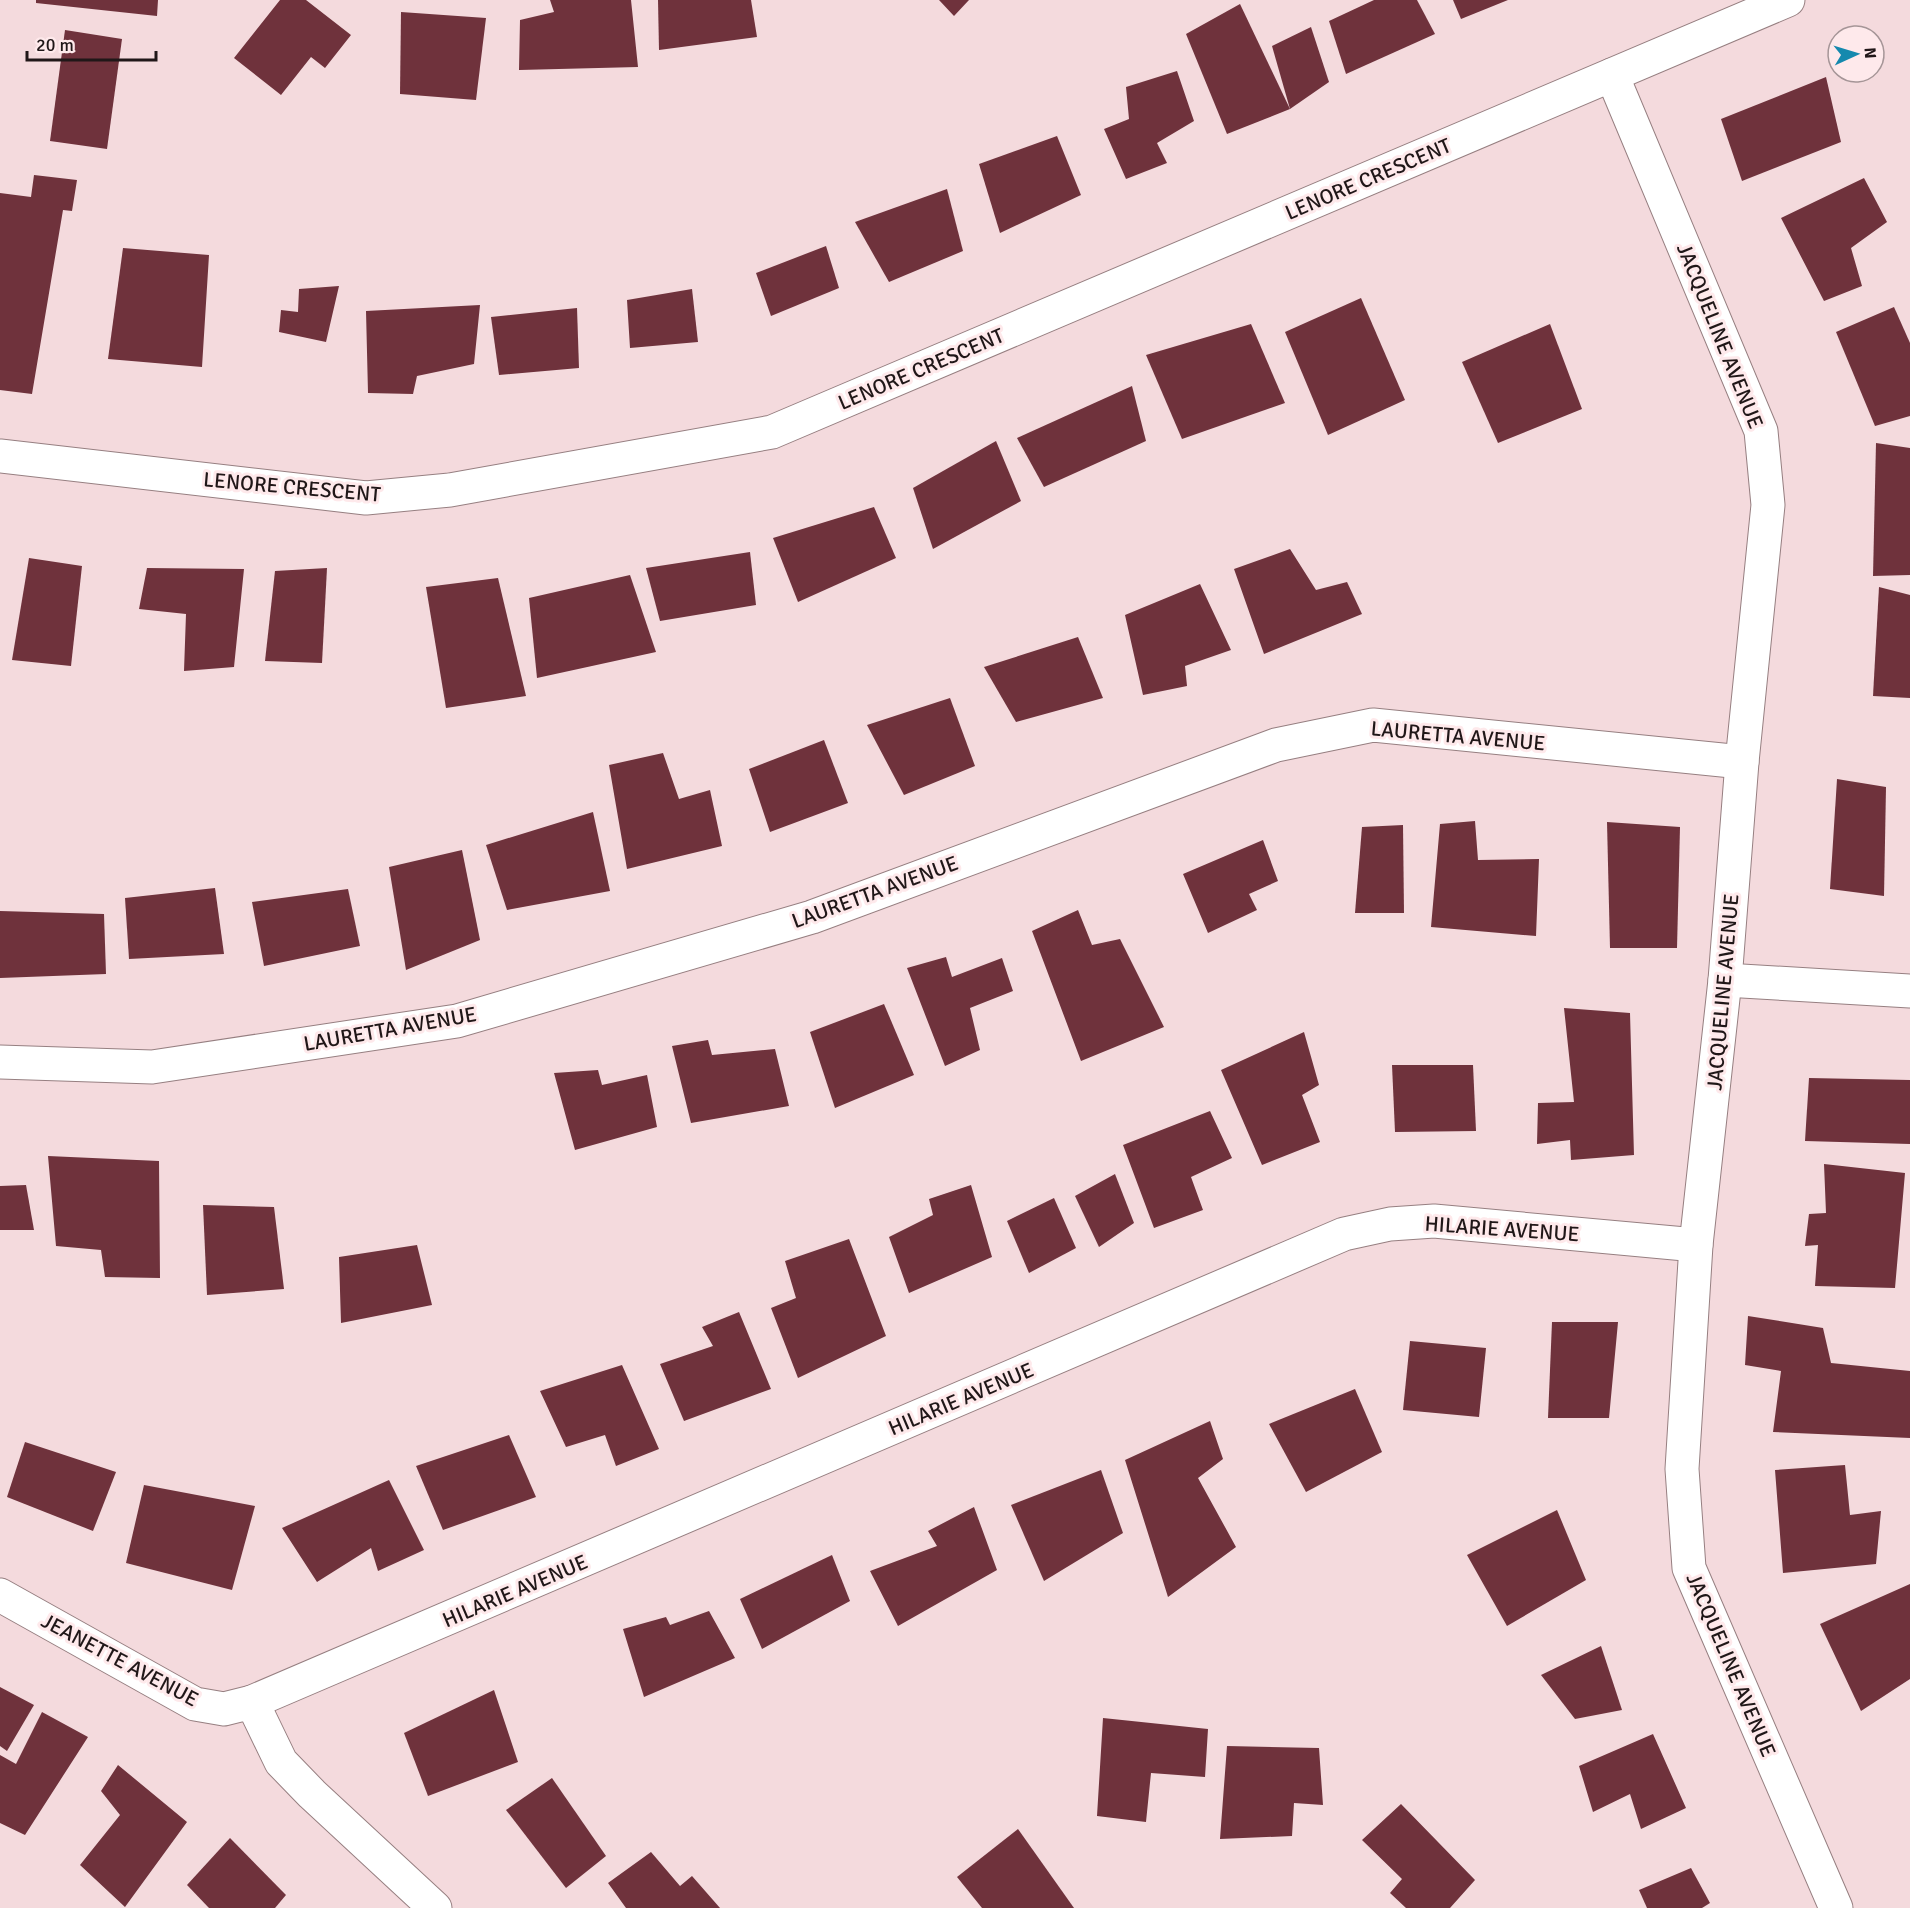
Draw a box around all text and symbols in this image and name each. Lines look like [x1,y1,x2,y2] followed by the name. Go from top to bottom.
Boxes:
[27,24,156,62] scale bar
[1826,24,1886,84] north arrow
[36,34,74,56] text: 20 m
[1860,47,1880,59] text: N
[1281,132,1456,226] street label: LENORE CRESCENT
[1671,240,1769,432] street label: JACQUELINE AVENUE
[834,322,1009,416] street label: LENORE CRESCENT
[202,466,382,508] street label: LENORE CRESCENT
[1370,715,1546,757] street label: LAURETTA AVENUE
[788,850,962,934] street label: LAURETTA AVENUE
[1701,893,1745,1091] street label: JACQUELINE AVENUE
[301,1001,479,1057] street label: LAURETTA AVENUE
[1424,1211,1580,1247] street label: HILARIE AVENUE
[885,1357,1037,1441] street label: HILARIE AVENUE
[439,1549,591,1633] street label: HILARIE AVENUE
[1680,1569,1782,1761] street label: JACQUELINE AVENUE
[37,1608,203,1712] street label: JEANETTE AVENUE

